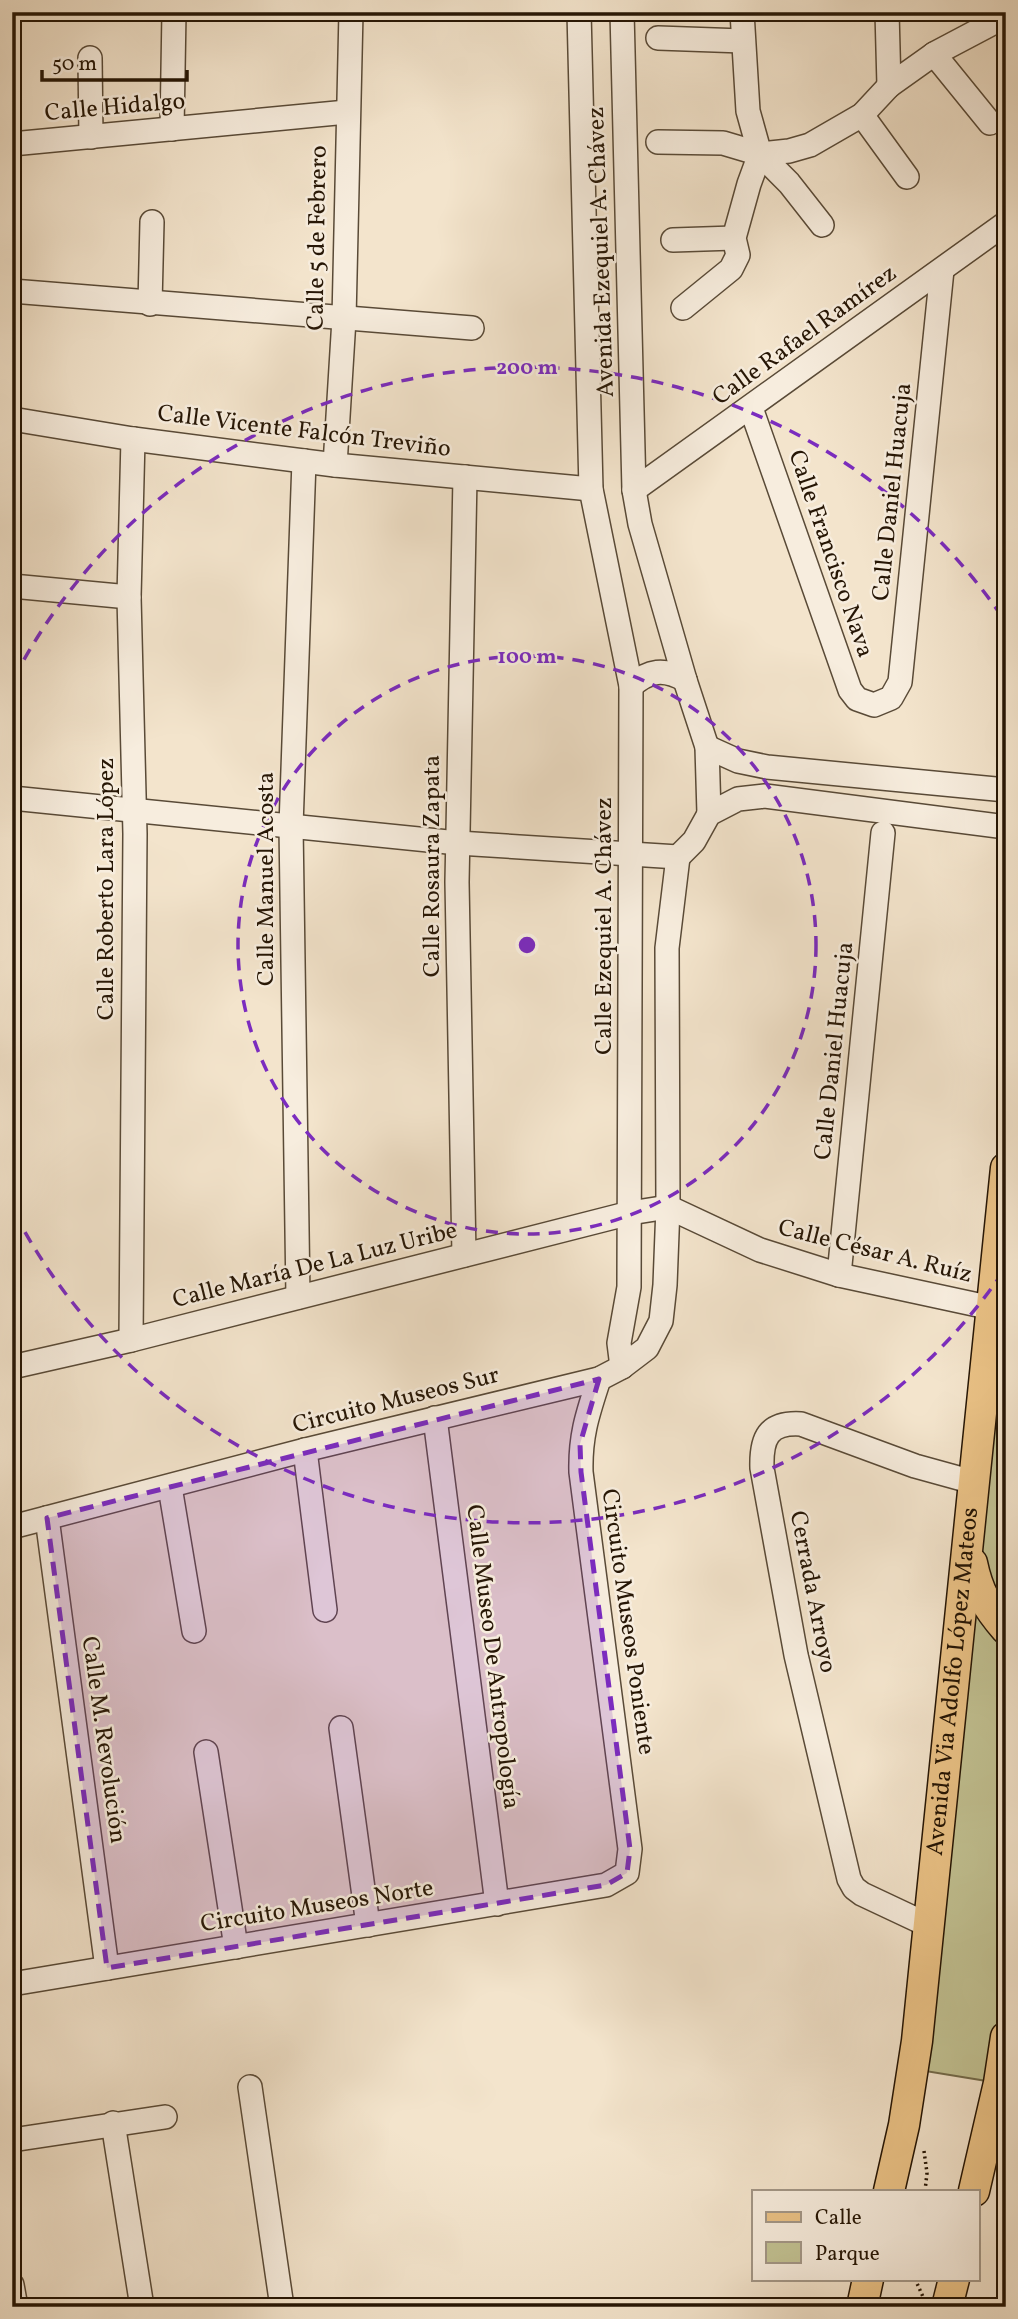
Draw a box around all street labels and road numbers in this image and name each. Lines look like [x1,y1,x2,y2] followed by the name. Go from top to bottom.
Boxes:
[43,85,187,131] street label: Calle Hidalgo
[580,106,624,398] street label: Avenida Ezequiel A. Chávez
[299,145,337,331] street label: Calle 5 de Febrero
[706,257,904,415] street label: Calle Rafael Ramírez
[865,381,921,603] street label: Calle Daniel Huacuja
[155,397,453,467] street label: Calle Vicente Falcón Treviño
[779,446,881,662] street label: Calle Francisco Nava
[416,755,450,977] street label: Calle Rosaura Zapata
[90,758,124,1020] street label: Calle Roberto Lara López
[250,772,284,986] street label: Calle Manuel Acosta
[588,797,622,1055] street label: Calle Ezequiel A. Chávez
[807,940,863,1162] street label: Calle Daniel Huacuja
[774,1211,976,1293] street label: Calle César A. Ruíz
[169,1214,461,1318] street label: Calle María De La Luz Uribe
[289,1359,503,1443] street label: Circuito Museos Sur
[592,1487,662,1757] street label: Circuito Museos Poniente
[456,1503,528,1811] street label: Calle Museo De Antropología
[919,1506,988,1857] street label: Avenida Via Adolfo López Mateos
[780,1508,844,1676] street label: Cerrada Arroyo
[72,1634,134,1846] street label: Calle M. Revolución
[198,1872,436,1942] street label: Circuito Museos Norte

